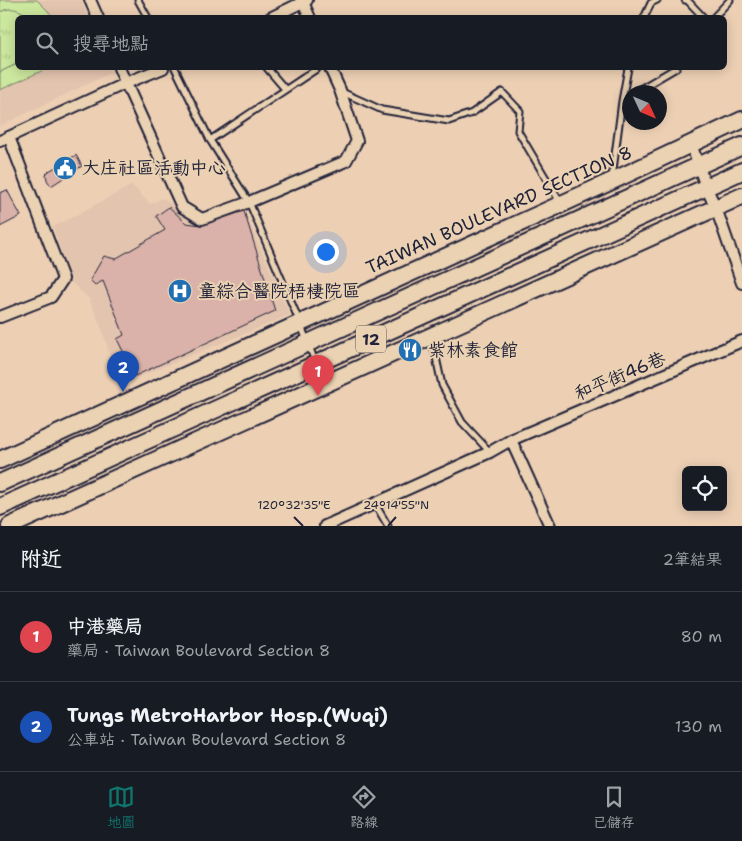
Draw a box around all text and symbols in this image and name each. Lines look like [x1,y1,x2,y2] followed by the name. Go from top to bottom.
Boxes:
[15,15,727,70] search box
[33,29,61,57] icon: search
[73,31,149,56] text: 搜尋地點
[622,85,667,130] north arrow
[362,140,636,280] street label: TAIWAN BOULEVARD SECTION 8
[52,155,78,181] public building icon: 大庄社區活動中心
[82,156,226,180] place label: 大庄社區活動中心
[313,239,339,265] your location
[167,278,193,304] hospital icon: 童綜合醫院梧棲院區
[198,279,360,303] place label: 童綜合醫院梧棲院區
[356,326,386,352] road number: 12
[397,337,423,363] restaurant icon: 紫林素食館
[428,338,518,362] place label: 紫林素食館
[571,346,669,406] street label: 和平街46巷
[107,351,139,392] pin: 2
[302,355,334,396] pin: 1
[682,466,727,511] map controls
[682,466,727,511] button: locate
[257,497,331,513] text: 120°32'35"E
[363,497,429,513] text: 24°14'55"N
[20,545,62,573] text: 附近
[663,549,722,570] text: 2筆結果
[67,614,143,639] text: 中港藥局
[32,626,40,647] text: 1
[681,626,722,647] text: 80 m
[67,640,330,661] text: 藥局 · Taiwan Boulevard Section 8
[67,703,388,728] text: Tungs MetroHarbor Hosp.(Wuqi)
[30,716,42,737] text: 2
[675,716,722,737] text: 130 m
[67,729,346,750] text: 公車站 · Taiwan Boulevard Section 8
[107,783,135,831] tab: 地圖
[350,783,378,831] tab: 路線
[593,783,635,831] tab: 已儲存

